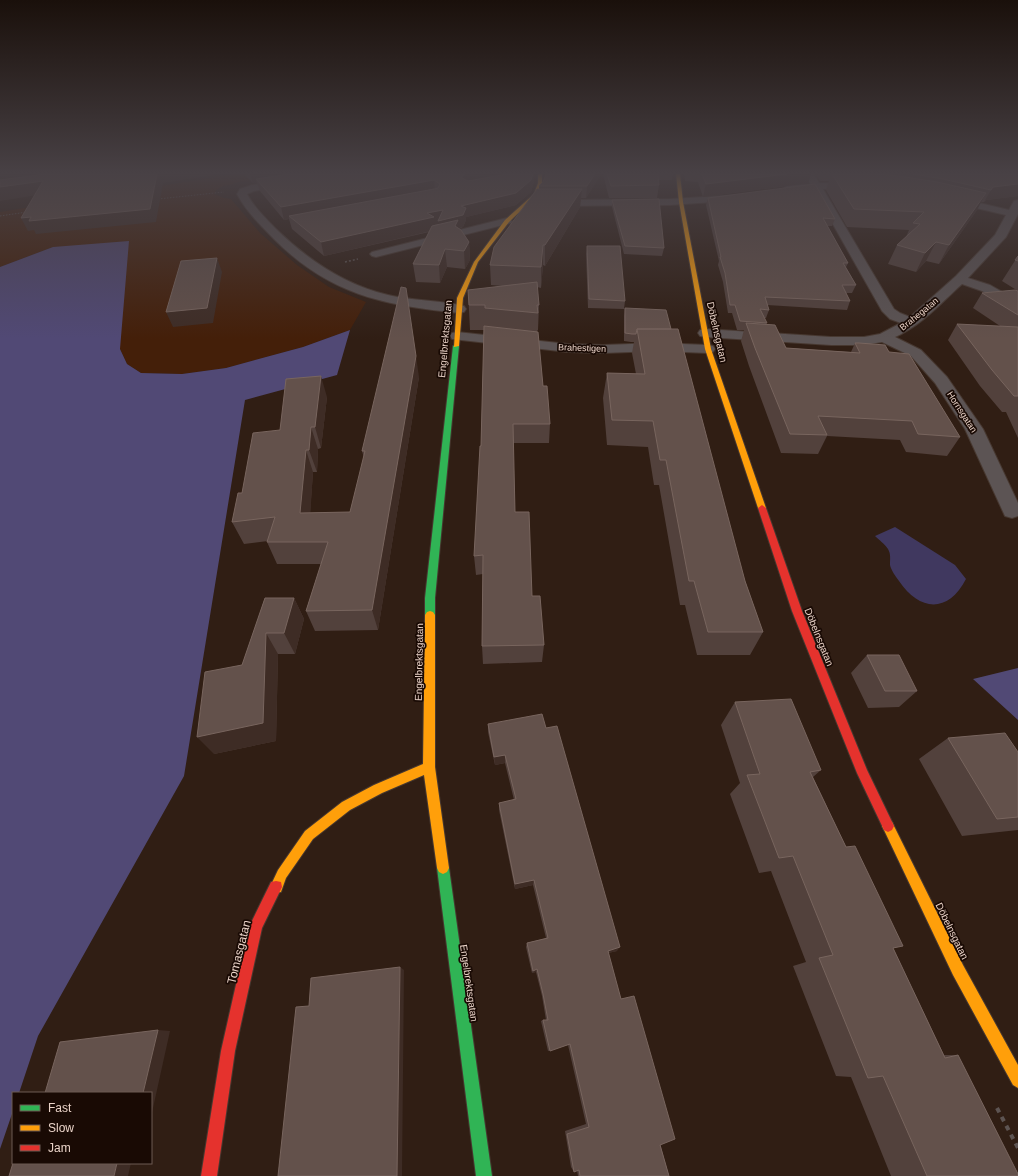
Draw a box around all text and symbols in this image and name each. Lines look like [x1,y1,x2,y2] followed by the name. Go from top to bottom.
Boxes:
[898,295,940,333] street label: Brahegatan
[436,300,454,378] street label: Engelbrektsgatan
[705,301,729,363] street label: Döbelnsgatan
[558,342,606,354] street label: Brahestigen
[945,390,979,434] street label: Hornsgatan
[802,606,836,668] street label: Döbelnsgatan
[413,623,425,701] street label: Engelbrektsgatan
[934,901,970,961] street label: Döbelnsgatan
[224,919,254,985] street label: Tomasgatan
[458,944,480,1022] street label: Engelbrektsgatan
[12,1092,152,1164] legend
[48,1101,72,1115] text: Fast
[48,1121,74,1135] text: Slow
[48,1141,71,1155] text: Jam

